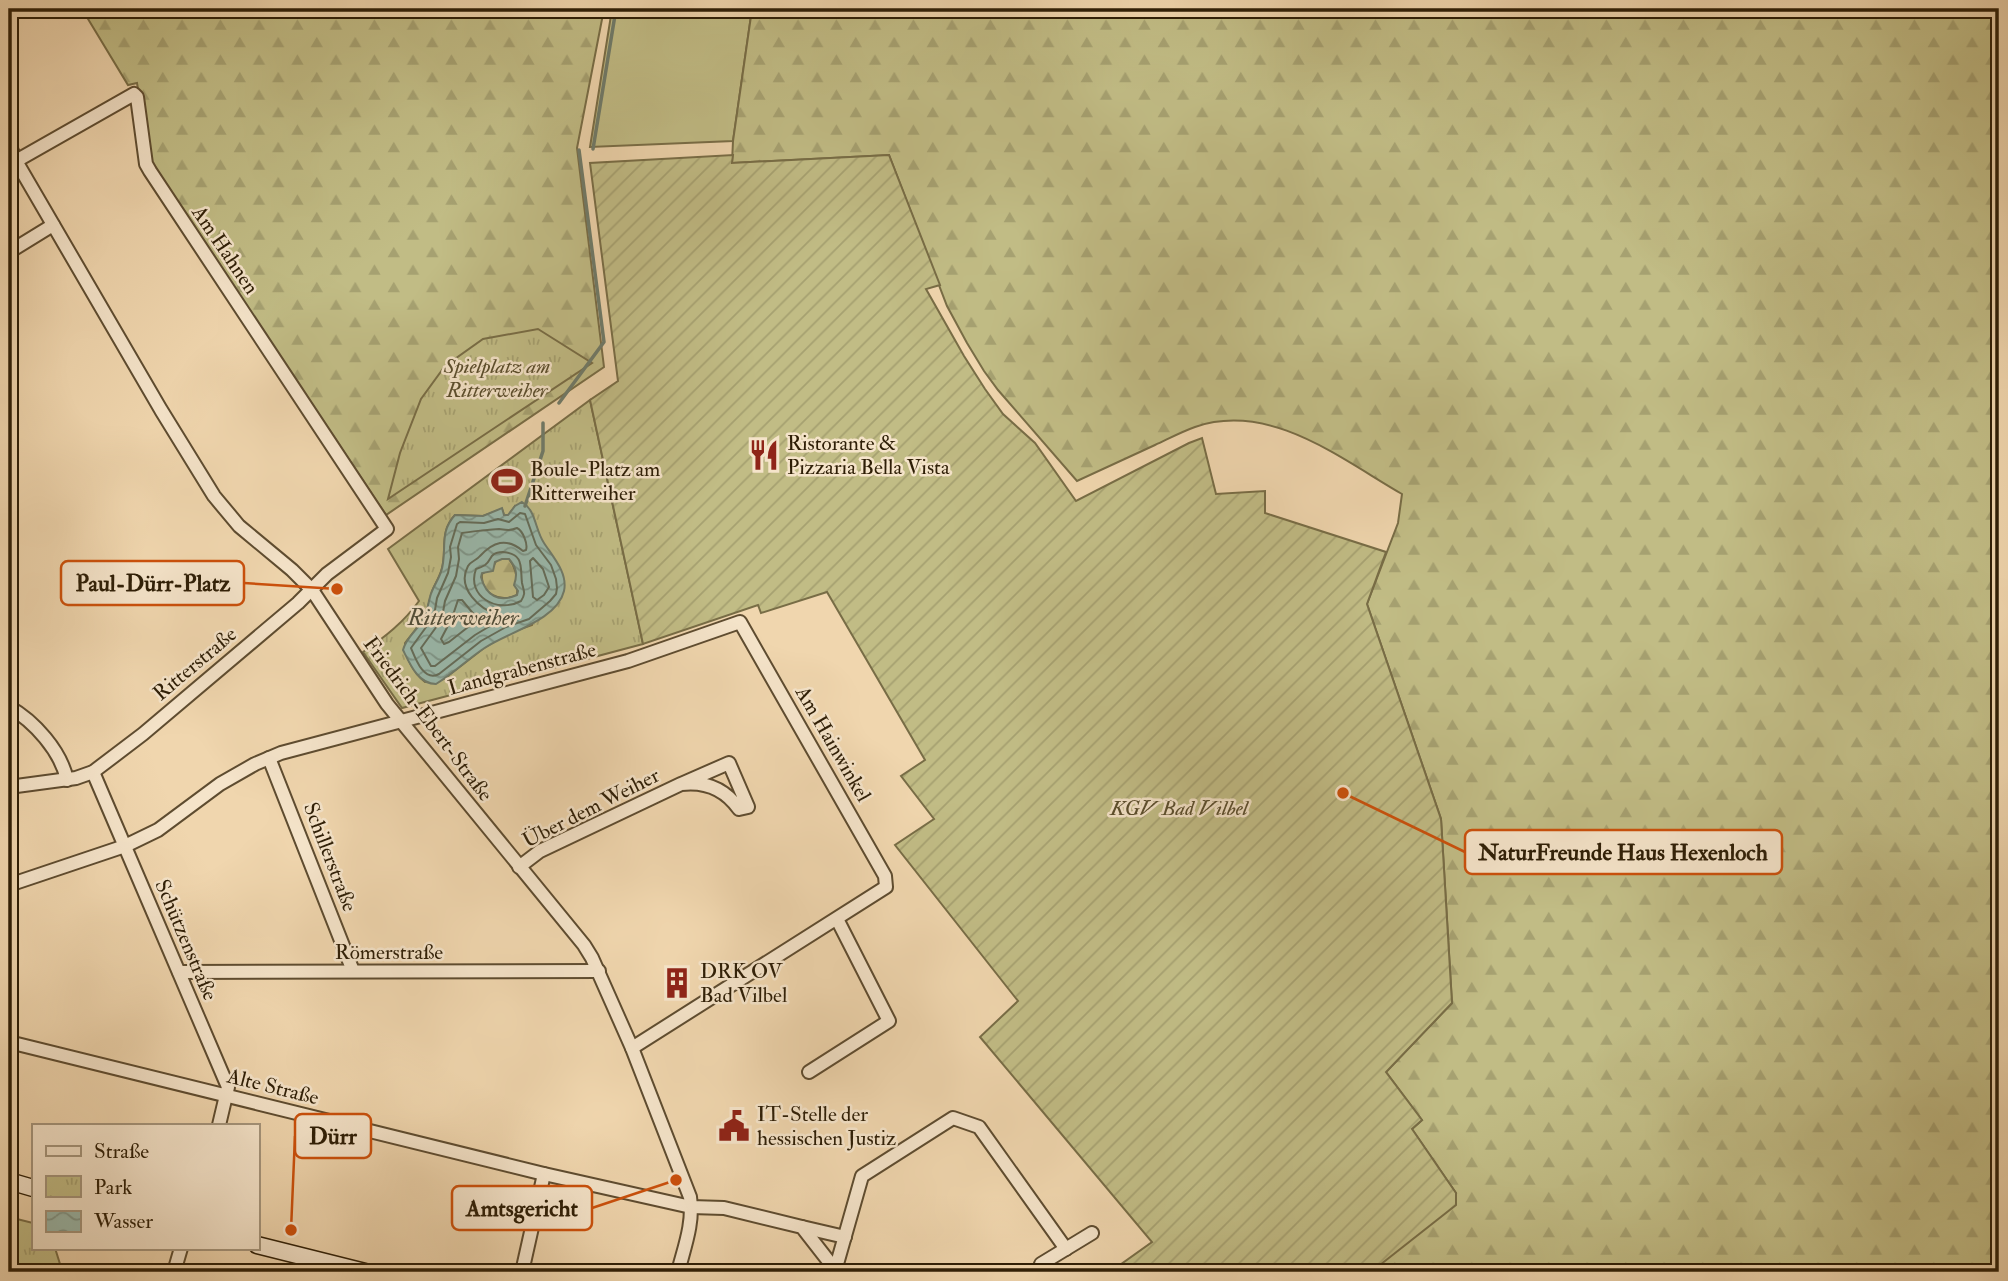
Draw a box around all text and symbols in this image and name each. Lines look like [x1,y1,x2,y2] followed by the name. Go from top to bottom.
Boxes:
[185,200,265,300] street label: Am Hahnen
[443,353,550,404] park label: Spielplatz am Ritterweiher
[787,430,950,481] place label: Ristorante & Pizzaria Bella Vista
[747,438,781,472] restaurant icon: Ristorante & Pizzaria Bella Vista
[530,456,660,507] place label: Boule-Platz am Ritterweiher
[490,464,524,498] sports icon: Boule-Platz am Ritterweiher
[61,561,244,605] callout: Paul-Dürr-Platz
[76,569,231,598] text: Paul-Dürr-Platz
[407,603,520,632] water label: Ritterweiher
[148,621,243,707] street label: Ritterstraße
[357,631,499,807] street label: Friedrich-Ebert-Straße
[445,636,599,702] street label: Landgrabenstraße
[788,680,877,807] street label: Am Hainwinkel
[518,762,664,854] street label: Über dem Weiher
[1109,795,1250,822] park label: KGV Bad Vilbel
[297,799,363,916] street label: Schillerstraße
[1465,830,1782,874] callout: NaturFreunde Haus Hexenloch
[1477,838,1768,867] text: NaturFreunde Haus Hexenloch
[148,875,224,1005] street label: Schützenstraße
[335,939,443,966] street label: Römerstraße
[700,958,788,1009] place label: DRK OV Bad Vilbel
[660,966,694,1000] building icon: DRK OV Bad Vilbel
[223,1062,322,1111] street label: Alte Straße
[757,1101,896,1152] place label: IT-Stelle der hessischen Justiz
[717,1109,751,1143] public building icon: IT-Stelle der hessischen Justiz
[295,1114,371,1158] callout: Dürr
[309,1122,357,1151] text: Dürr
[32,1124,259,1250] legend
[94,1138,149,1165] text: Straße
[94,1174,132,1201] text: Park
[452,1186,592,1230] callout: Amtsgericht
[465,1194,578,1224] text: Amtsgericht
[93,1208,153,1235] text: Wasser

